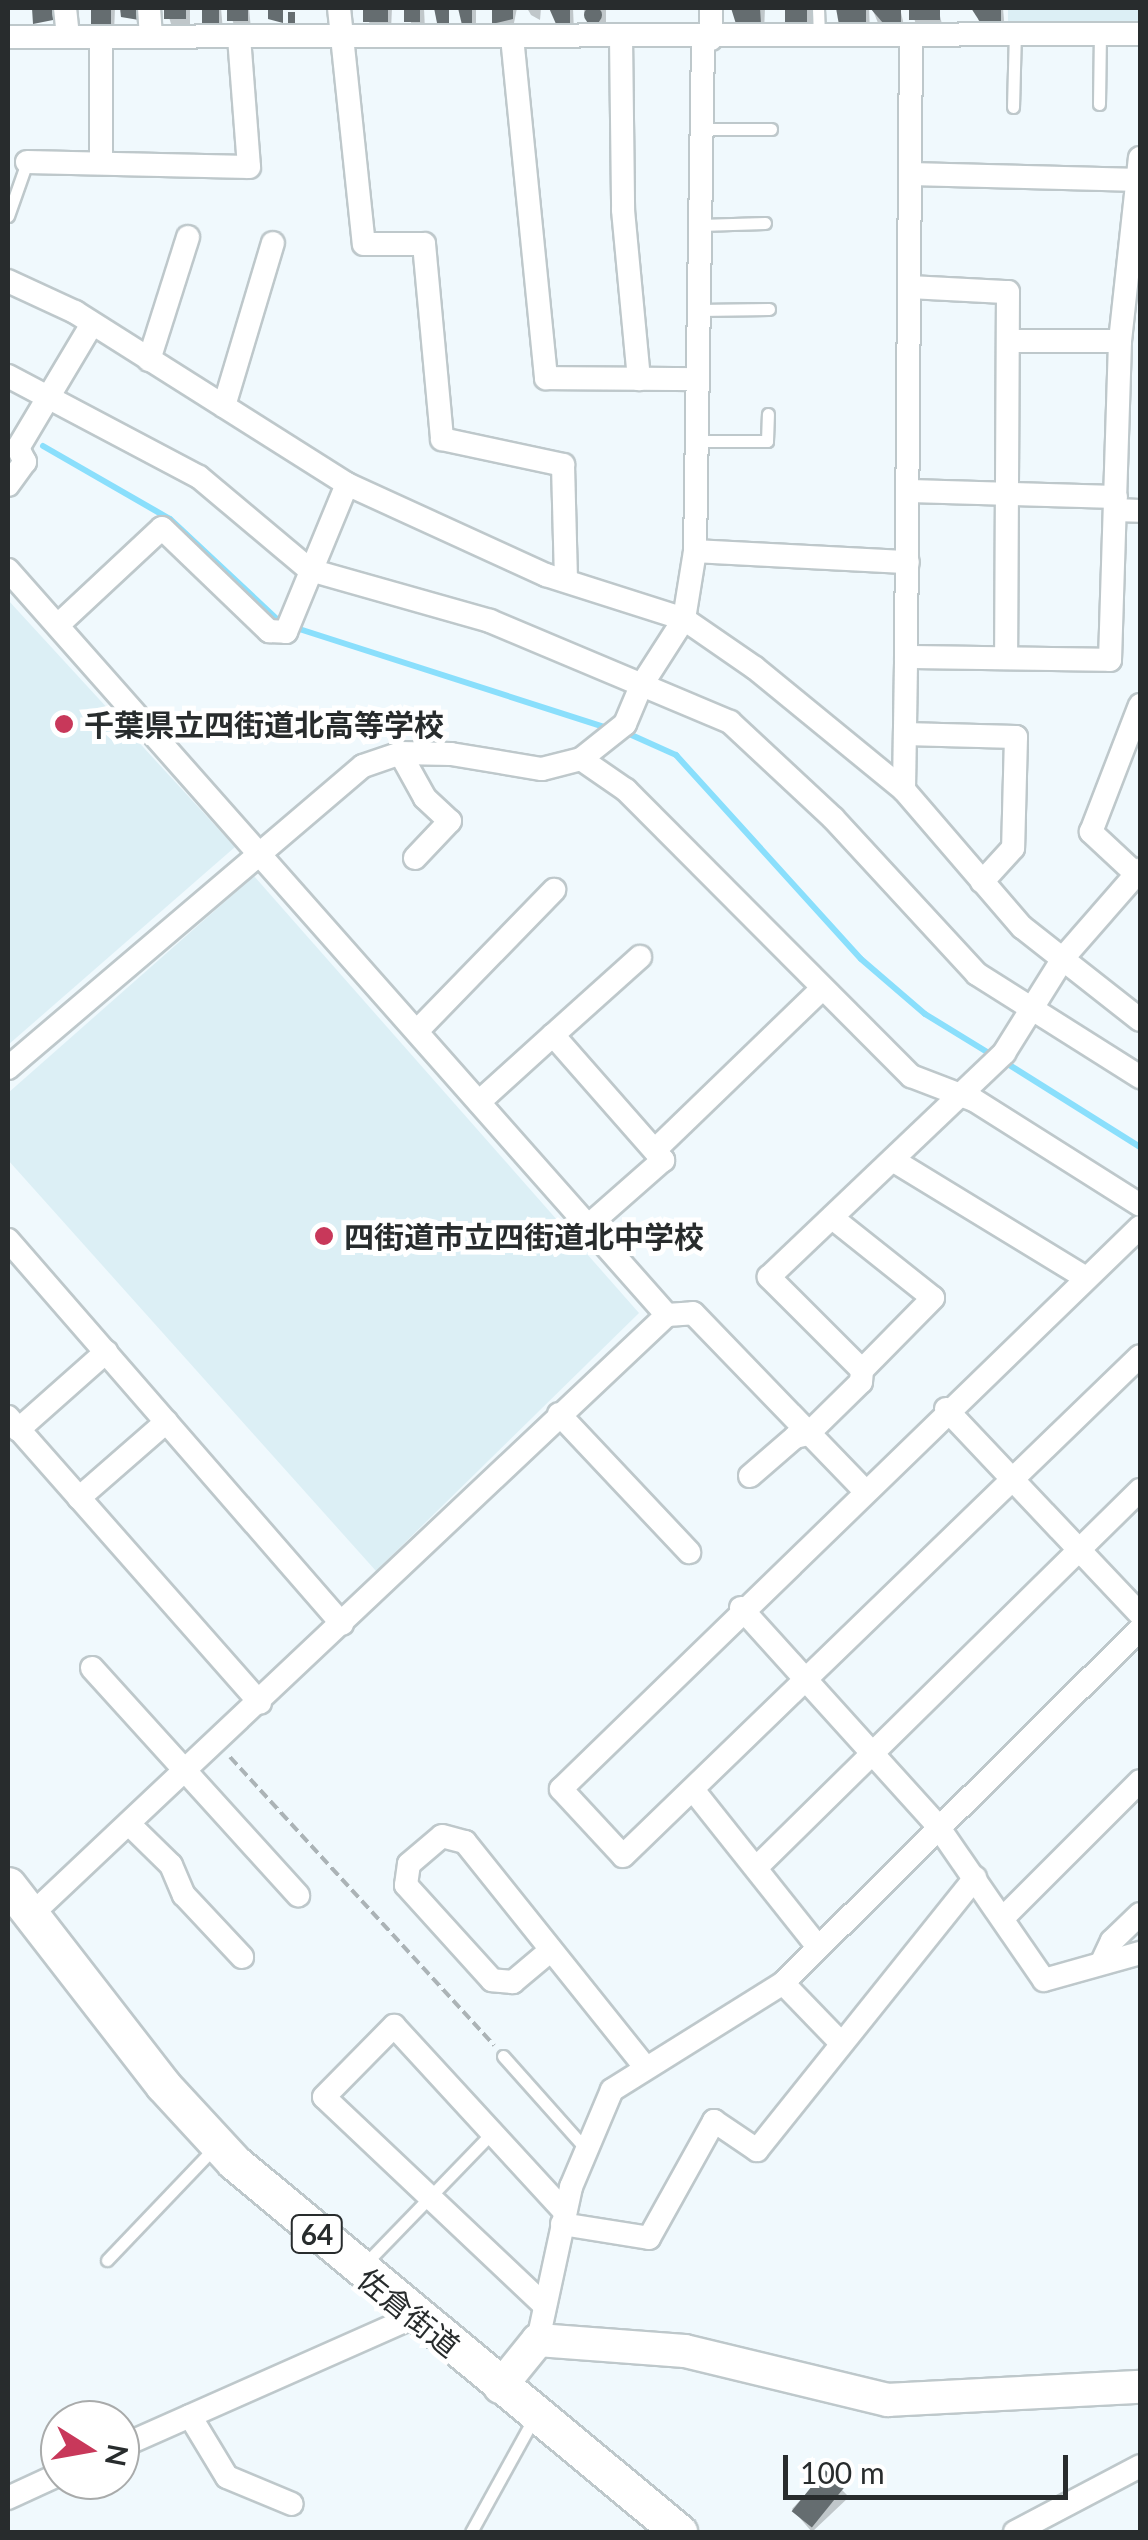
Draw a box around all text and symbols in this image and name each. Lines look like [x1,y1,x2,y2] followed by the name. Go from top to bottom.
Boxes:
[84,706,444,742] place label: 千葉県立四街道北高等学校
[53,713,75,735] marker: 千葉県立四街道北高等学校
[344,1218,704,1254] place label: 四街道市立四街道北中学校
[313,1225,335,1247] marker: 四街道市立四街道北中学校
[290,2211,344,2257] road number: 64
[351,2260,467,2364] street label: 佐倉街道
[40,2400,140,2500] north arrow
[788,2435,1073,2497] scale bar
[99,2442,136,2469] text: N
[800,2454,885,2490] text: 100 m

